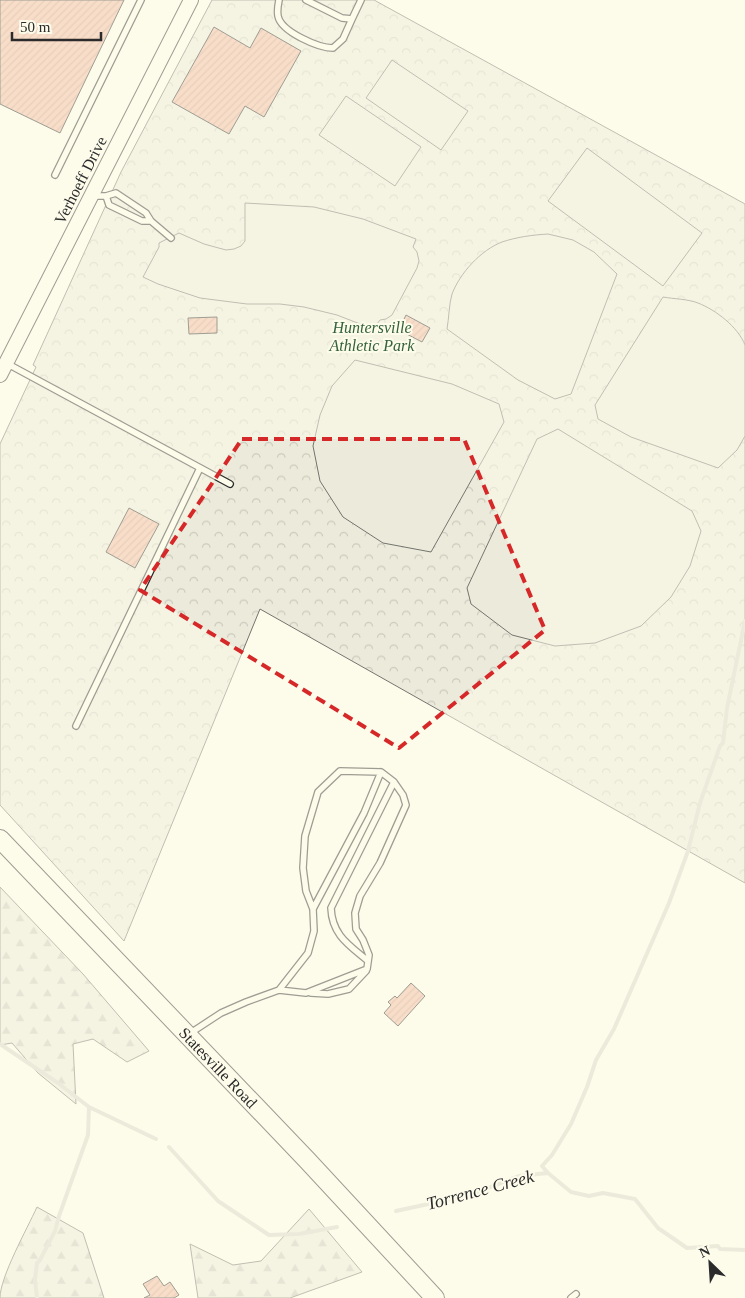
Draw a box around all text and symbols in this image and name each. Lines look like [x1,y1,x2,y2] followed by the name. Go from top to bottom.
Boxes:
[12,10,101,42] scale bar
[20,19,51,35] text: 50 m
[51,134,110,227] street label: Verhoeff Drive
[329,319,415,354] park label: Huntersville Athletic Park
[176,1024,260,1111] street label: Statesville Road
[424,1166,537,1214] water label: Torrence Creek
[685,1238,735,1288] north arrow
[697,1243,712,1261] text: N

